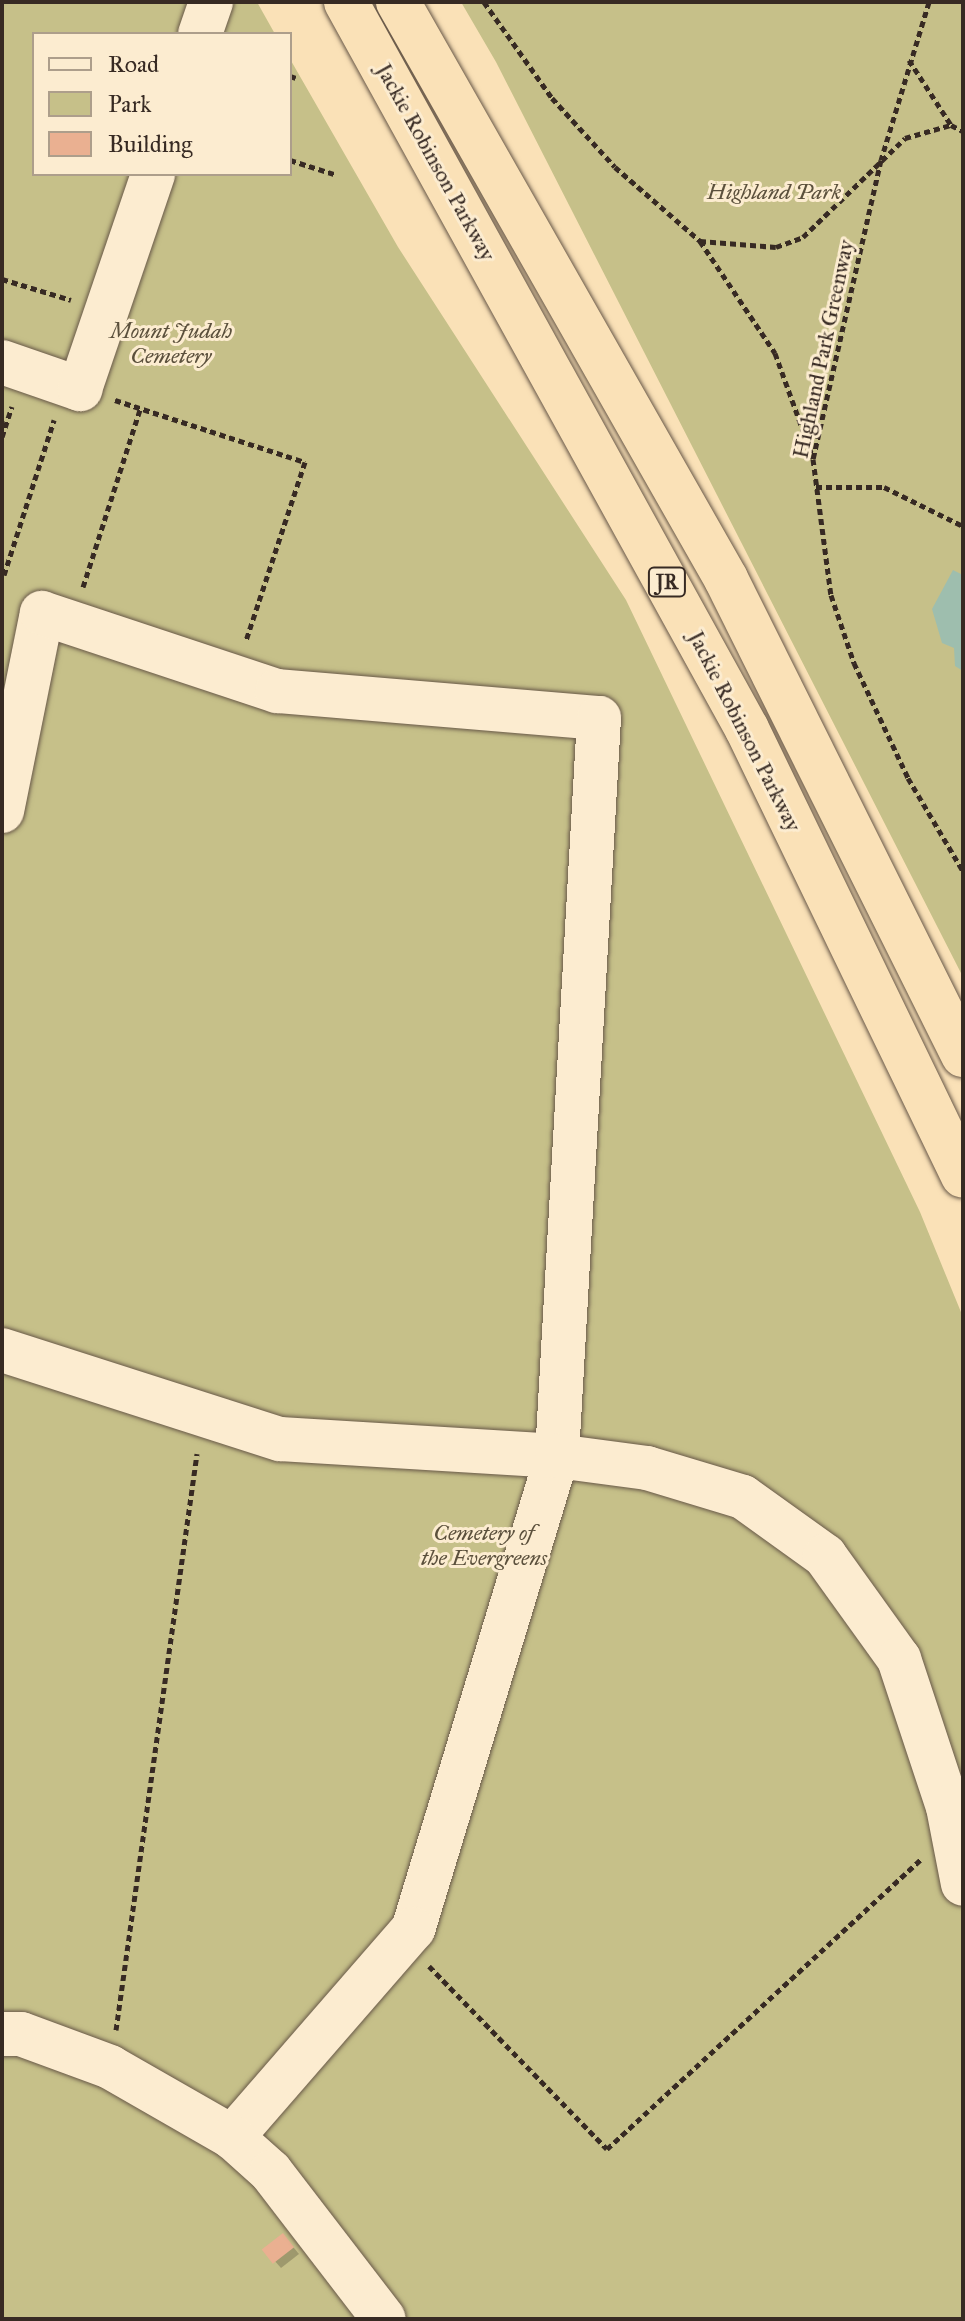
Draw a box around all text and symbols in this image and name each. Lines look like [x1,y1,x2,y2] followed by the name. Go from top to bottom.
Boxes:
[32,32,292,176] legend
[108,49,159,79] text: Road
[371,59,501,265] street label: Jackie Robinson Parkway
[108,89,151,119] text: Park
[108,129,193,159] text: Building
[707,179,841,205] park label: Highland Park
[787,237,859,461] street label: Highland Park Greenway
[110,317,232,368] park label: Mount Judah Cemetery
[647,566,687,598] road number: JR
[683,626,807,836] street label: Jackie Robinson Parkway
[421,1519,547,1570] park label: Cemetery of the Evergreens

